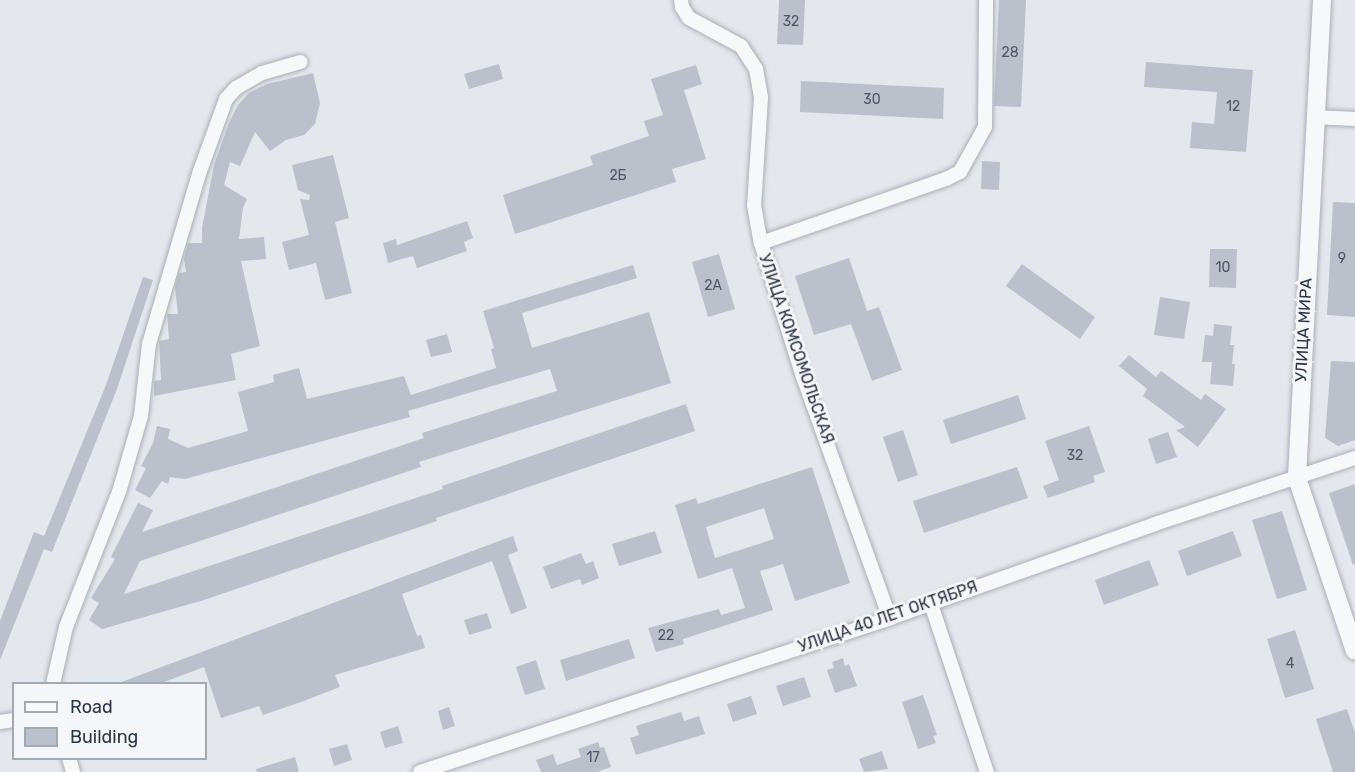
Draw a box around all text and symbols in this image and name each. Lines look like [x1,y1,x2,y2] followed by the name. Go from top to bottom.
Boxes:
[783,14,799,30] house number: 32
[1001,45,1019,61] house number: 28
[863,92,881,108] house number: 30
[1226,99,1240,115] house number: 12
[609,168,627,184] house number: 2Б
[754,251,838,447] street label: УЛИЦА КОМСОМОЛЬСКАЯ
[1338,251,1346,267] house number: 9
[1216,260,1230,276] house number: 10
[704,278,722,294] house number: 2А
[1292,278,1316,382] street label: УЛИЦА МИРА
[1067,448,1083,464] house number: 32
[796,577,980,657] street label: УЛИЦА 40 ЛЕТ ОКТЯБРЯ
[658,628,674,644] house number: 22
[1286,656,1294,672] house number: 4
[12,682,207,760] legend
[70,696,113,718] text: Road
[70,726,138,748] text: Building
[586,750,600,766] house number: 17

